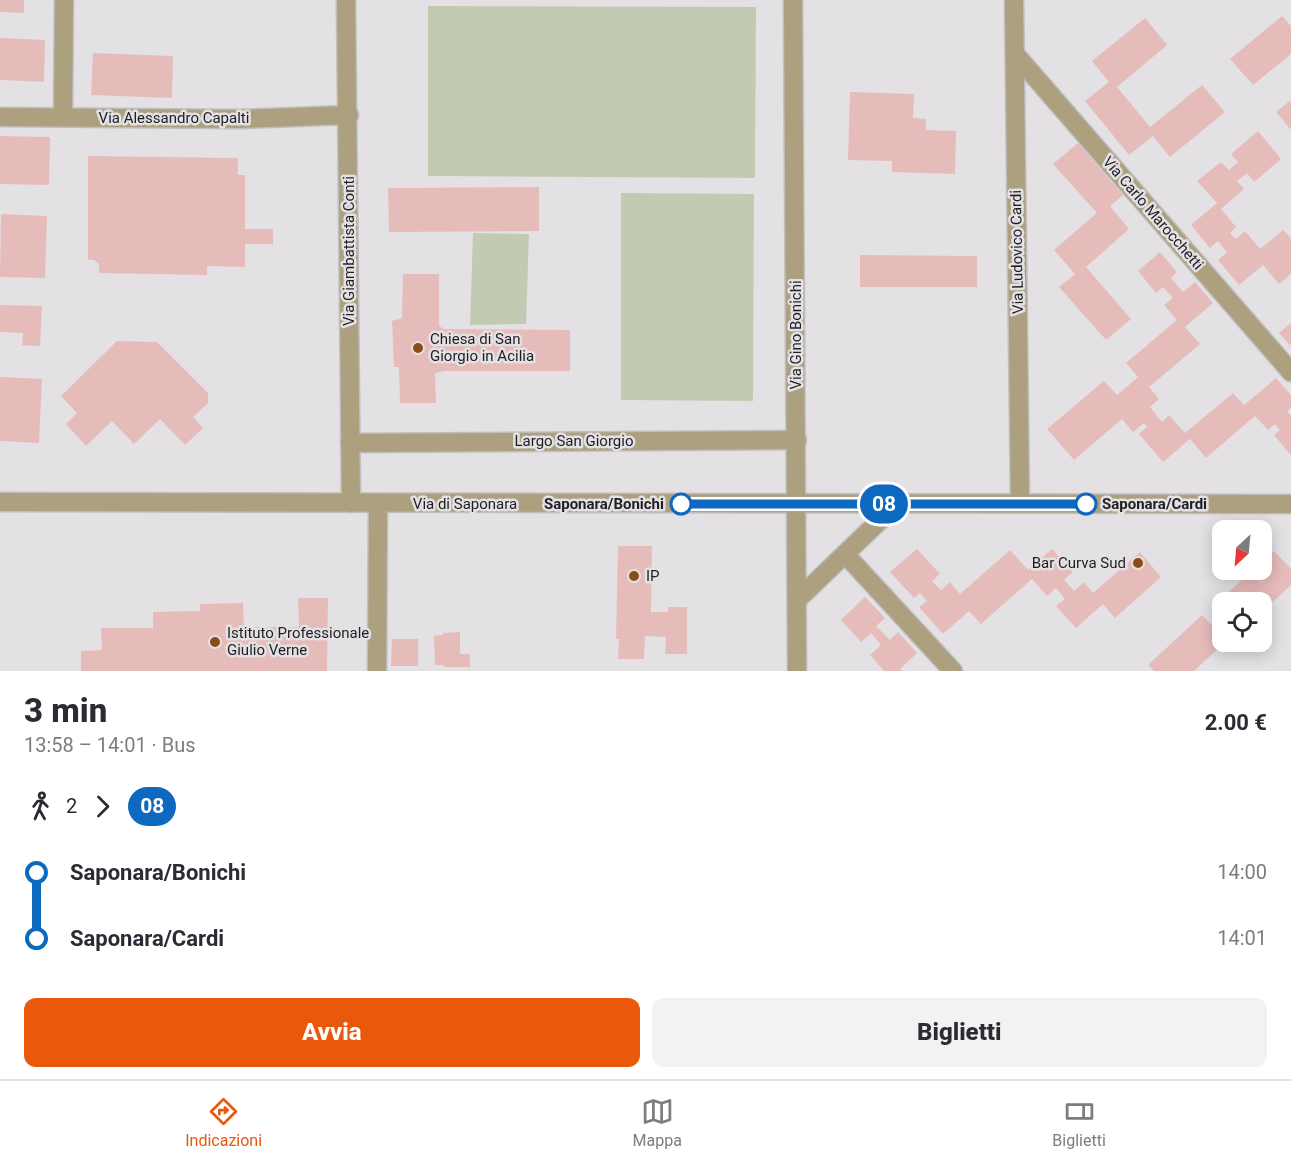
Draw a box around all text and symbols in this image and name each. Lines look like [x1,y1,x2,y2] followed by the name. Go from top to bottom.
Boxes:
[99,109,249,127] street label: Via Alessandro Capalti
[1099,153,1207,273] street label: Via Carlo Marocchetti
[340,176,358,326] street label: Via Giambattista Conti
[1007,190,1027,314] street label: Via Ludovico Cardi
[787,280,805,390] street label: Via Gino Bonichi
[430,330,534,365] place label: Chiesa di San Giorgio in Acilia
[411,341,425,355] marker: Chiesa di San Giorgio in Acilia
[515,432,633,450] street label: Largo San Giorgio
[857,484,911,524] line badge: 08
[872,492,896,516] text: 08
[670,493,692,515] marker: Saponara/Bonichi
[1075,493,1097,515] marker: Saponara/Cardi
[413,495,517,513] street label: Via di Saponara
[544,495,664,513] place label: Saponara/Bonichi
[1102,495,1207,513] place label: Saponara/Cardi
[1212,520,1272,580] north arrow
[1212,520,1272,652] map controls
[1032,554,1126,572] place label: Bar Curva Sud
[1131,556,1145,570] marker: Bar Curva Sud
[646,567,660,585] place label: IP
[627,569,641,583] marker: IP
[1212,592,1272,652] button: locate
[227,624,369,659] place label: Istituto Professionale Giulio Verne
[208,635,222,649] marker: Istituto Professionale Giulio Verne
[24,691,107,730] text: 3 min
[1205,710,1267,735] text: 2.00 €
[24,733,196,757] text: 13:58 – 14:01 · Bus
[24,790,57,823] icon: walk
[86,790,119,823] icon: forward
[66,794,77,818] text: 2
[140,794,164,818] text: 08
[70,860,246,885] text: Saponara/Bonichi
[1217,860,1267,884] text: 14:00
[70,926,224,951] text: Saponara/Cardi
[1217,926,1267,950] text: 14:01
[24,998,640,1067] button: Avvia
[652,998,1267,1067] button: Biglietti
[185,1095,262,1150] tab: Indicazioni
[633,1095,682,1150] tab: Mappa
[1052,1095,1106,1150] tab: Biglietti

